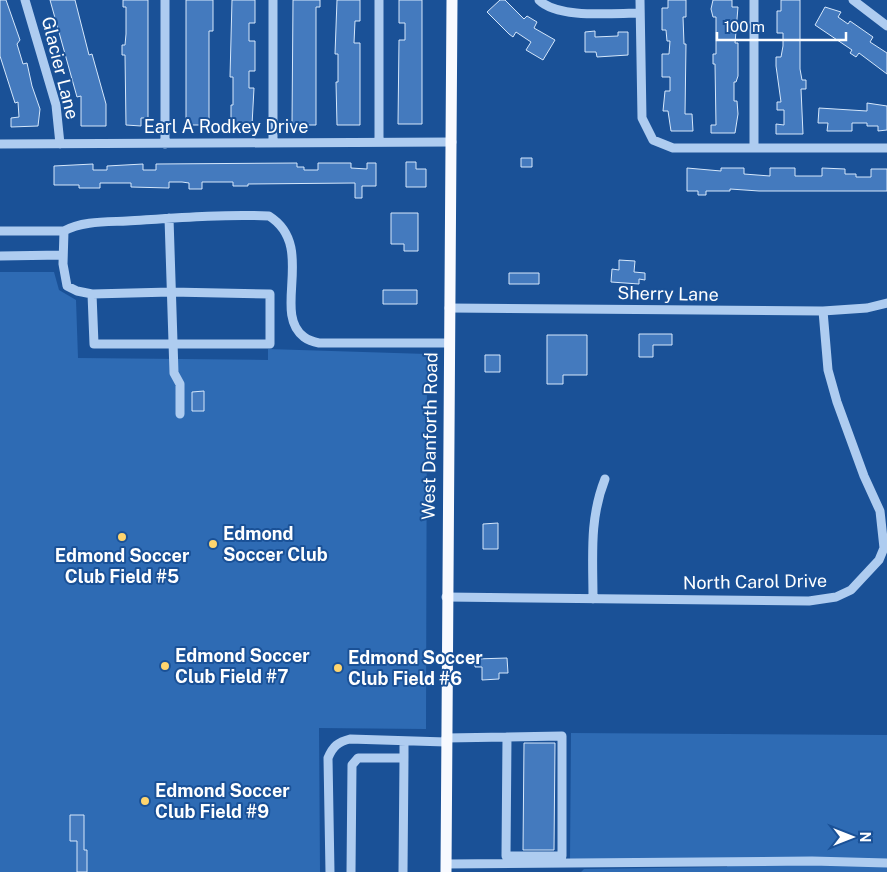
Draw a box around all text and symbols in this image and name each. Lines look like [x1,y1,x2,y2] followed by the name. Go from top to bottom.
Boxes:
[717,10,846,42] scale bar
[38,14,83,121] street label: Glacier Lane
[724,18,765,35] text: 100 m
[144,116,308,137] street label: Earl A Rodkey Drive
[617,282,719,305] street label: Sherry Lane
[418,352,441,520] street label: West Danforth Road
[223,523,328,565] place label: Edmond Soccer Club
[116,531,128,543] marker: Edmond Soccer Club Field #5
[207,538,219,550] marker: Edmond Soccer Club
[55,545,190,587] place label: Edmond Soccer Club Field #5
[683,570,827,593] street label: North Carol Drive
[175,645,310,687] place label: Edmond Soccer Club Field #7
[348,647,483,689] place label: Edmond Soccer Club Field #6
[159,660,171,672] marker: Edmond Soccer Club Field #7
[332,662,344,674] marker: Edmond Soccer Club Field #6
[155,780,290,822] place label: Edmond Soccer Club Field #9
[139,795,151,807] marker: Edmond Soccer Club Field #9
[827,812,877,862] north arrow
[857,832,873,842] text: N

